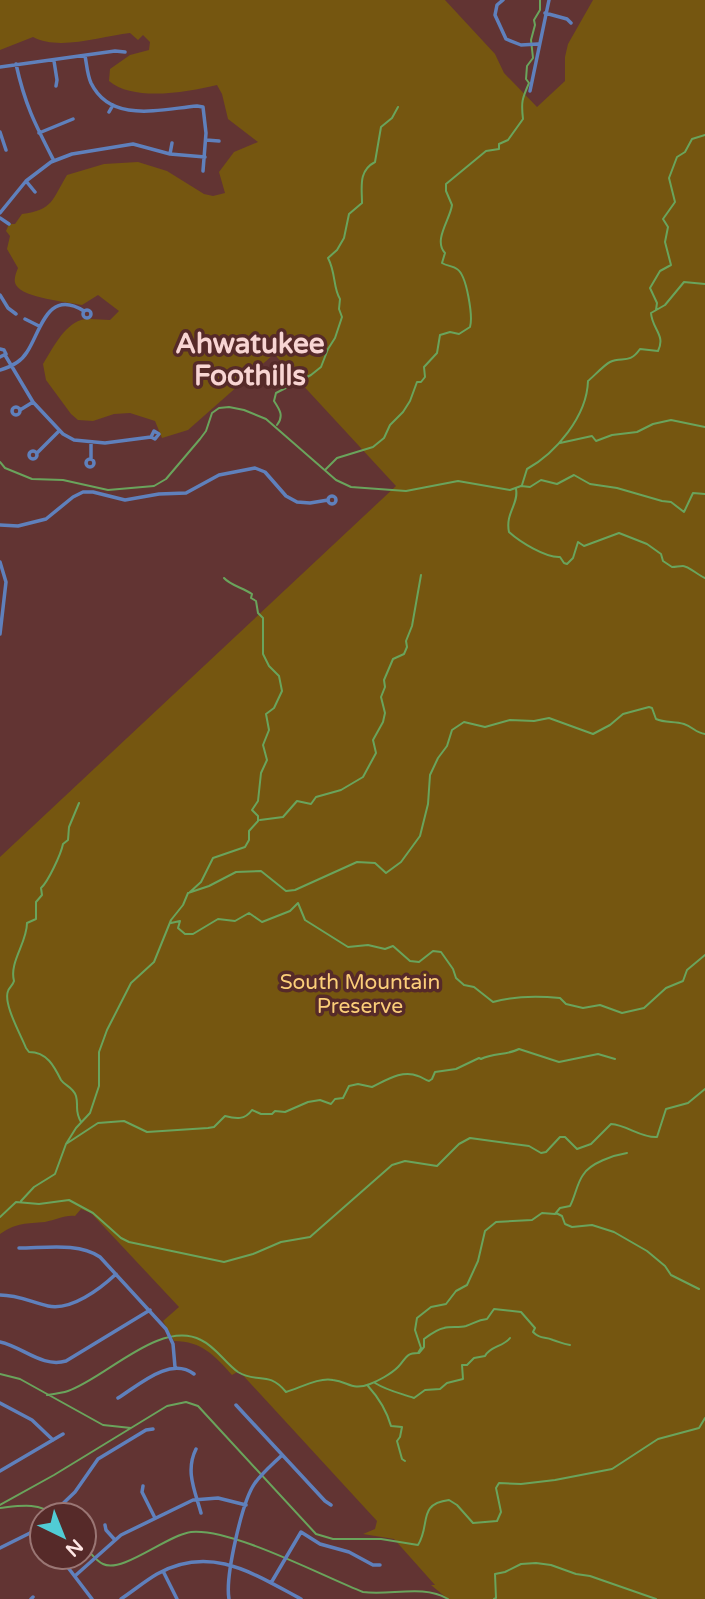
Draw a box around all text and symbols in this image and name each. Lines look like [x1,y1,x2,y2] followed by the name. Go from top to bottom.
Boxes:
[175,327,325,393] district label: Ahwatukee Foothills
[280,970,440,1019] park label: South Mountain Preserve
[28,1501,98,1571] north arrow
[61,1534,87,1561] text: N

